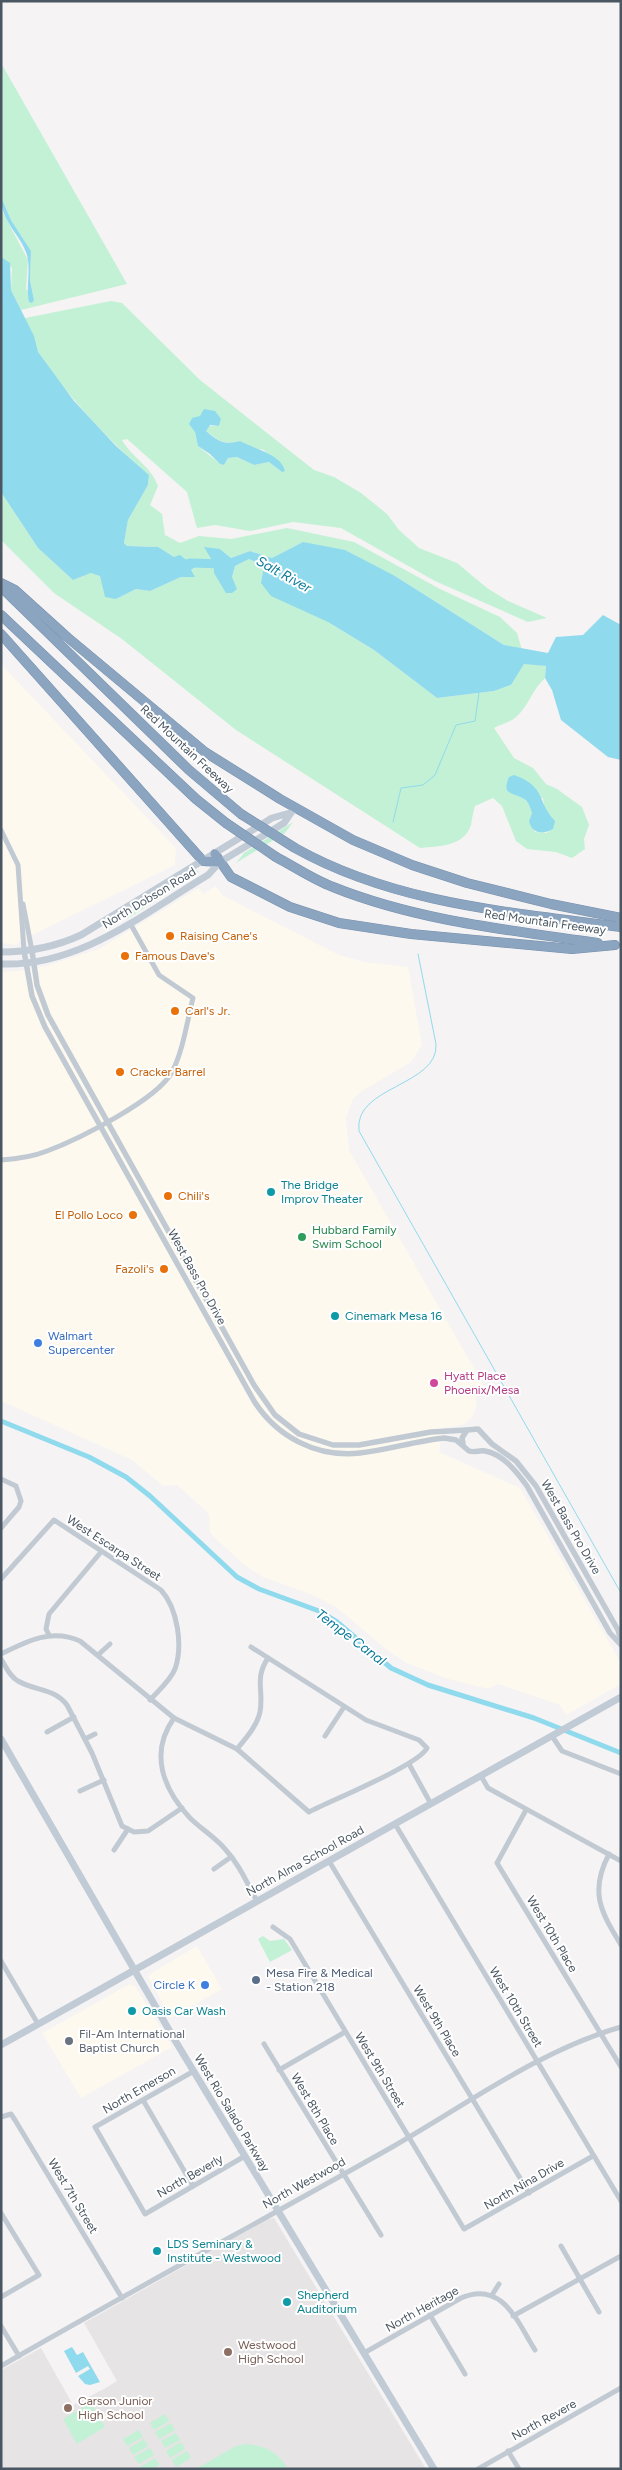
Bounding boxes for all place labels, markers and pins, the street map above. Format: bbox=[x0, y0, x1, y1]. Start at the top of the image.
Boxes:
place label: Raising Cane's bbox=[180, 929, 258, 943]
marker: Raising Cane's bbox=[164, 930, 176, 942]
place label: Famous Dave's bbox=[135, 949, 215, 963]
marker: Famous Dave's bbox=[119, 950, 131, 962]
place label: Carl's Jr. bbox=[185, 1004, 230, 1018]
marker: Carl's Jr. bbox=[169, 1005, 181, 1017]
place label: Cracker Barrel bbox=[130, 1065, 205, 1079]
marker: Cracker Barrel bbox=[114, 1066, 126, 1078]
place label: The Bridge Improv Theater bbox=[281, 1178, 363, 1206]
marker: The Bridge Improv Theater bbox=[265, 1186, 277, 1198]
place label: Chili's bbox=[178, 1189, 210, 1203]
marker: Chili's bbox=[162, 1190, 174, 1202]
place label: El Pollo Loco bbox=[55, 1208, 123, 1222]
marker: El Pollo Loco bbox=[127, 1209, 139, 1221]
place label: Hubbard Family Swim School bbox=[312, 1223, 397, 1251]
marker: Hubbard Family Swim School bbox=[296, 1231, 308, 1243]
place label: Fazoli's bbox=[115, 1262, 154, 1276]
marker: Fazoli's bbox=[158, 1263, 170, 1275]
place label: Cinemark Mesa 16 bbox=[345, 1309, 442, 1323]
marker: Cinemark Mesa 16 bbox=[329, 1310, 341, 1322]
place label: Walmart Supercenter bbox=[48, 1329, 115, 1357]
marker: Walmart Supercenter bbox=[32, 1337, 44, 1349]
place label: Hyatt Place Phoenix/Mesa bbox=[444, 1369, 519, 1397]
marker: Hyatt Place Phoenix/Mesa bbox=[428, 1377, 440, 1389]
place label: Mesa Fire & Medical - Station 218 bbox=[266, 1966, 373, 1994]
marker: Mesa Fire & Medical - Station 218 bbox=[250, 1974, 262, 1986]
place label: Circle K bbox=[154, 1978, 196, 1992]
marker: Circle K bbox=[199, 1979, 211, 1991]
place label: Oasis Car Wash bbox=[142, 2004, 226, 2018]
marker: Oasis Car Wash bbox=[126, 2005, 138, 2017]
place label: Fil-Am International Baptist Church bbox=[79, 2027, 185, 2055]
marker: Fil-Am International Baptist Church bbox=[63, 2035, 75, 2047]
place label: LDS Seminary & Institute - Westwood bbox=[167, 2237, 281, 2265]
marker: LDS Seminary & Institute - Westwood bbox=[151, 2245, 163, 2257]
place label: Shepherd Auditorium bbox=[297, 2288, 357, 2316]
marker: Shepherd Auditorium bbox=[281, 2296, 293, 2308]
place label: Westwood High School bbox=[238, 2338, 304, 2366]
marker: Westwood High School bbox=[222, 2346, 234, 2358]
place label: Carson Junior High School bbox=[78, 2394, 152, 2422]
marker: Carson Junior High School bbox=[62, 2402, 74, 2414]

